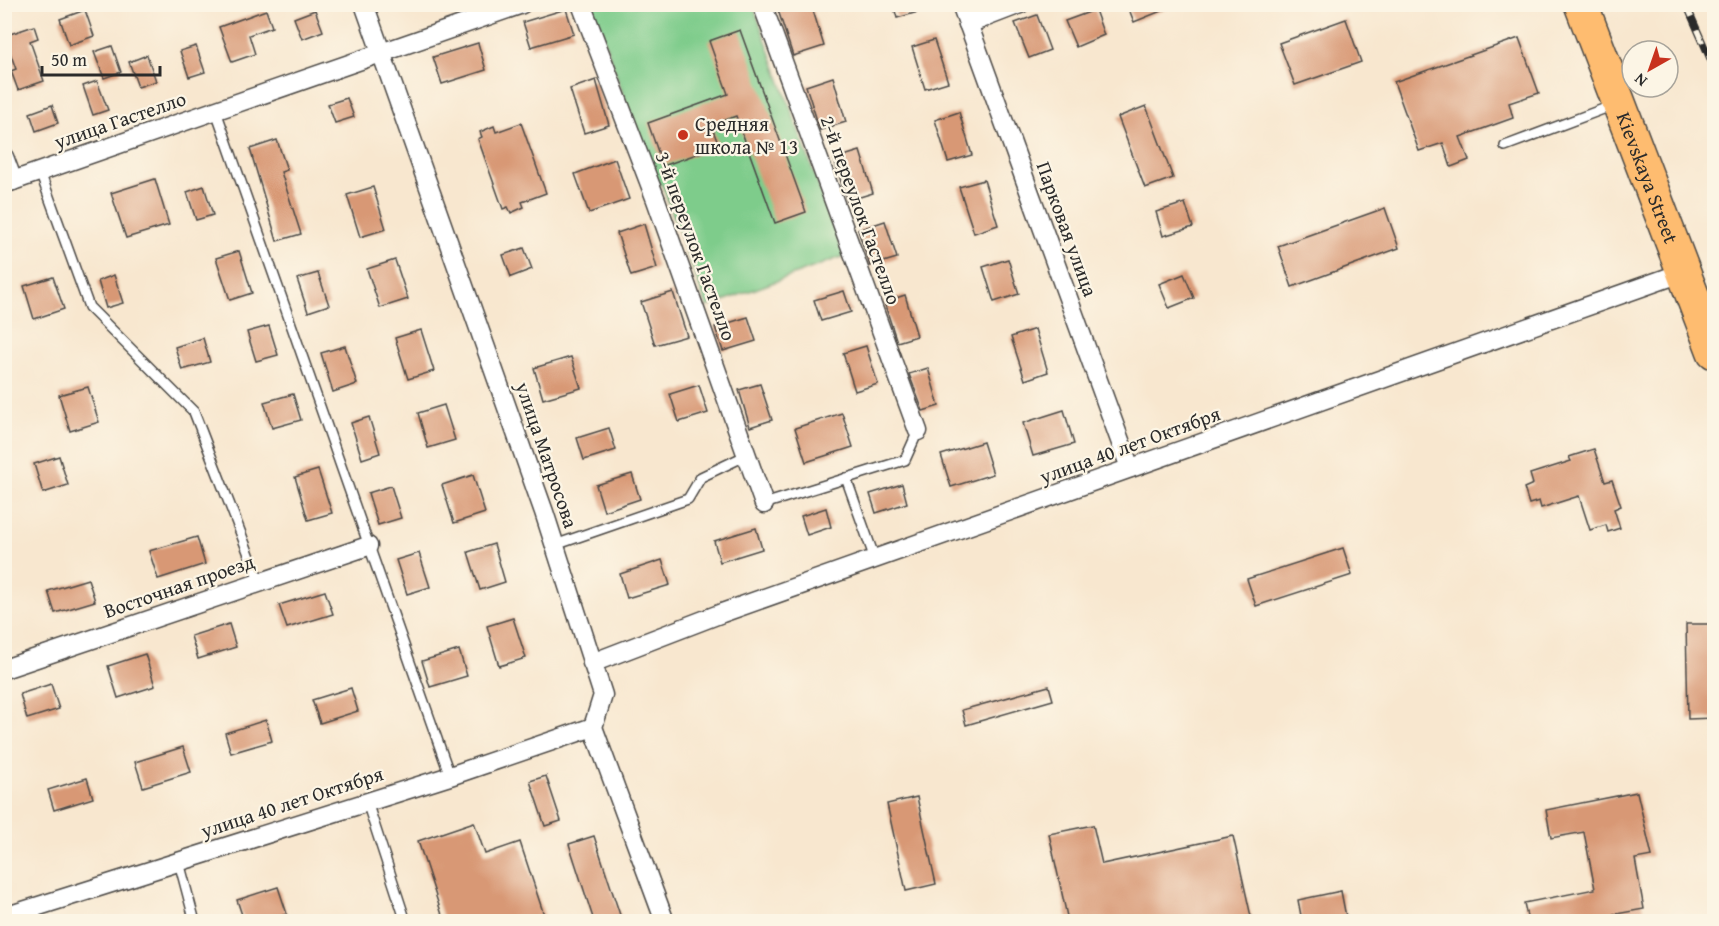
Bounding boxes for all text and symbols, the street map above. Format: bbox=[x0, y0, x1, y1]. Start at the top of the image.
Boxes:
scale bar bbox=[42, 39, 160, 77]
north arrow bbox=[1620, 39, 1680, 99]
text: 50 m bbox=[51, 46, 87, 73]
text: N bbox=[1628, 68, 1652, 93]
street label: улица Гастелло bbox=[49, 83, 190, 156]
street label: Kievskaya Street bbox=[1610, 108, 1686, 247]
place label: Средняя школа № 13 bbox=[695, 109, 798, 161]
street label: 2-й переулок Гастелло bbox=[814, 111, 909, 308]
marker: Средняя школа № 13 bbox=[676, 128, 690, 142]
street label: 3-й переулок Гастелло bbox=[649, 147, 744, 344]
street label: Парковая улица bbox=[1030, 157, 1105, 301]
street label: улица Матросова bbox=[509, 377, 586, 532]
street label: улица 40 лет Октября bbox=[1035, 398, 1224, 491]
street label: Восточная проезд bbox=[99, 546, 258, 625]
street label: улица 40 лет Октября bbox=[196, 758, 387, 845]

